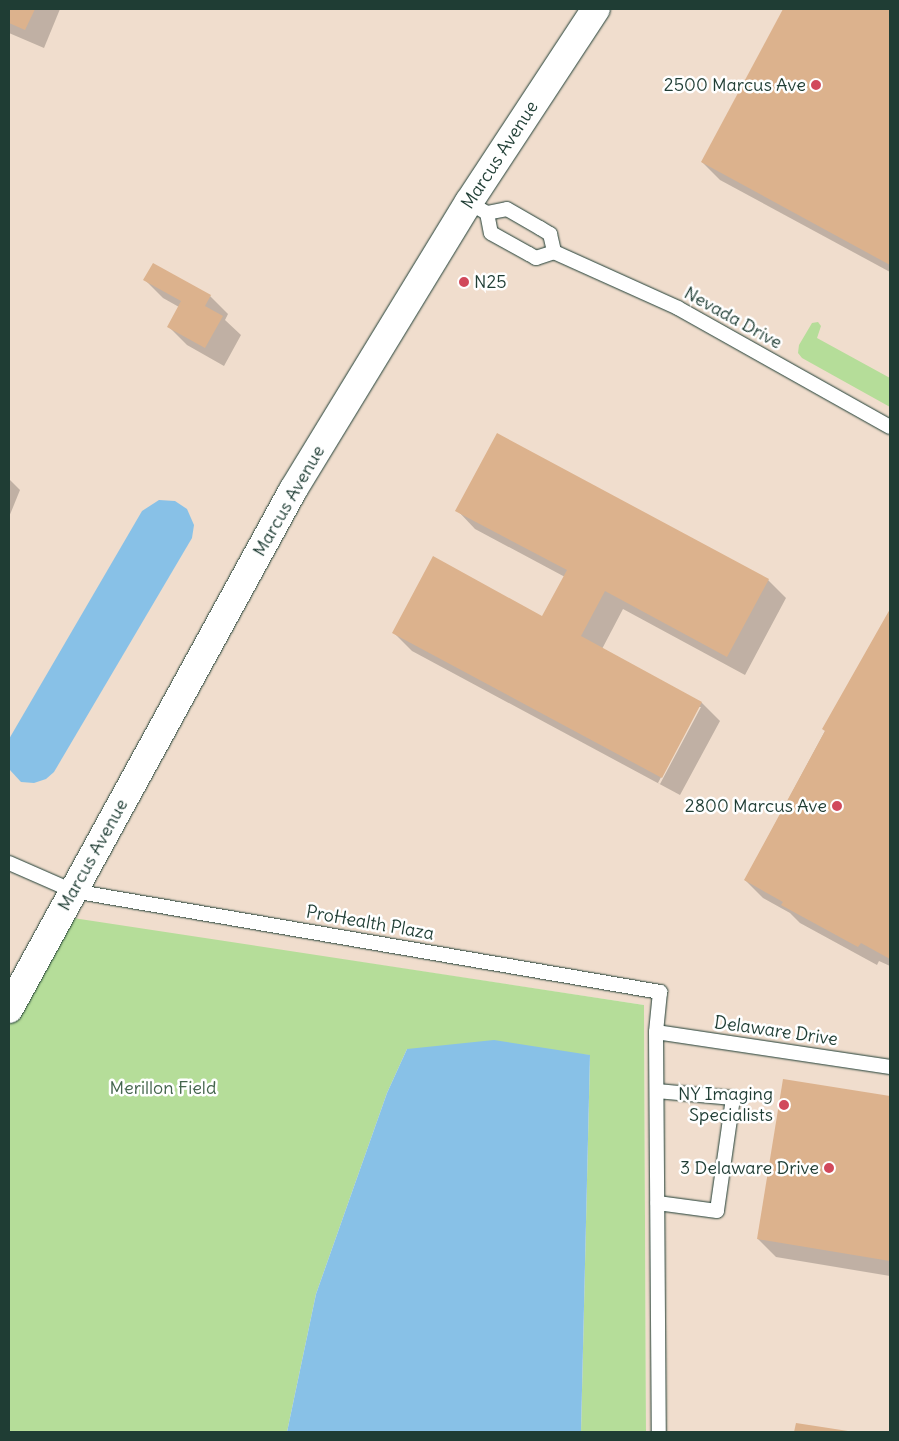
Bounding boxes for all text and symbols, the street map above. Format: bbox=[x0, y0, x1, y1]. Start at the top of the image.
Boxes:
place label: 2500 Marcus Ave bbox=[664, 74, 806, 96]
marker: 2500 Marcus Ave bbox=[810, 79, 822, 91]
street label: Marcus Avenue bbox=[457, 97, 543, 213]
place label: N25 bbox=[474, 271, 507, 293]
marker: N25 bbox=[458, 276, 470, 288]
street label: Nevada Drive bbox=[680, 282, 786, 354]
street label: Marcus Avenue bbox=[249, 442, 329, 560]
street label: Marcus Avenue bbox=[53, 795, 133, 915]
place label: 2800 Marcus Ave bbox=[685, 795, 827, 817]
marker: 2800 Marcus Ave bbox=[831, 800, 843, 812]
street label: ProHealth Plaza bbox=[304, 901, 436, 945]
street label: Delaware Drive bbox=[713, 1012, 839, 1050]
park label: Merillon Field bbox=[110, 1077, 216, 1099]
place label: NY Imaging Specialists bbox=[678, 1084, 773, 1126]
marker: NY Imaging Specialists bbox=[777, 1098, 791, 1112]
place label: 3 Delaware Drive bbox=[680, 1157, 819, 1179]
marker: 3 Delaware Drive bbox=[823, 1162, 835, 1174]

